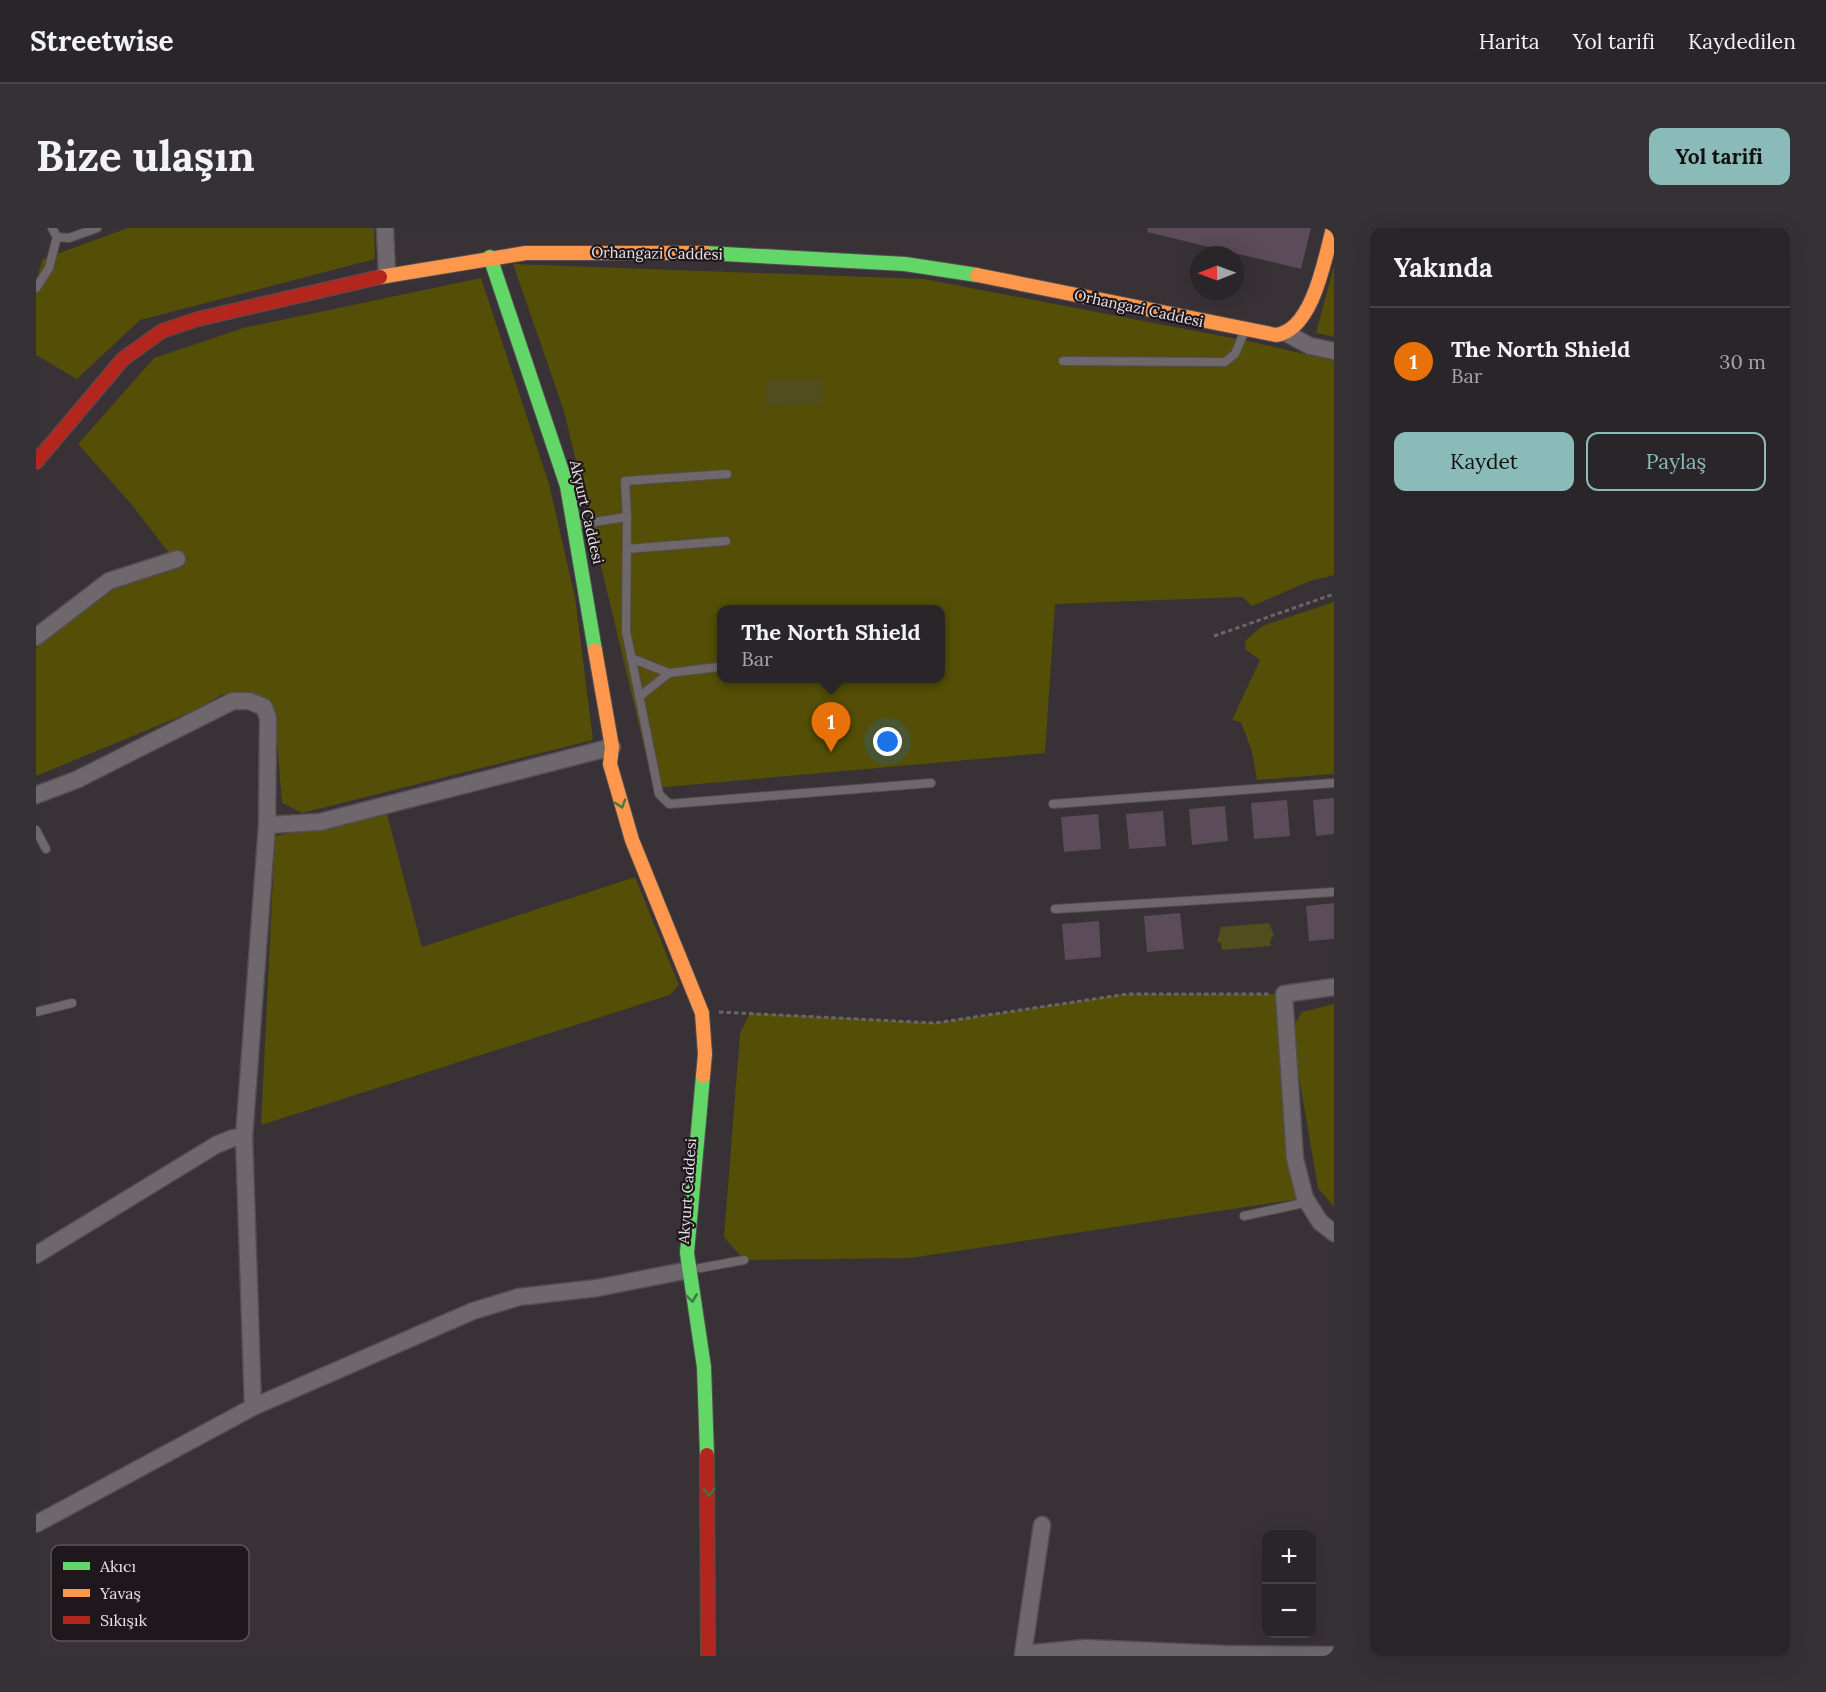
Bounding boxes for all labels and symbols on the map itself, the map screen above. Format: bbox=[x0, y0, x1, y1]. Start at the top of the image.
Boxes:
street label: Orhangazi Caddesi bbox=[591, 242, 723, 264]
north arrow bbox=[1190, 246, 1244, 300]
street label: Orhangazi Caddesi bbox=[1073, 285, 1205, 331]
street label: Akyurt Caddesi bbox=[566, 457, 608, 566]
pin: 1 bbox=[812, 702, 850, 752]
your location bbox=[873, 727, 902, 756]
one-way arrow bbox=[614, 799, 626, 809]
street label: Akyurt Caddesi bbox=[674, 1137, 700, 1246]
one-way arrow bbox=[685, 1293, 698, 1303]
one-way arrow bbox=[703, 1487, 715, 1496]
legend bbox=[51, 1545, 249, 1641]
text: Akıcı bbox=[99, 1556, 136, 1576]
text: Yavaş bbox=[99, 1583, 141, 1603]
text: Sıkışık bbox=[100, 1610, 147, 1630]

